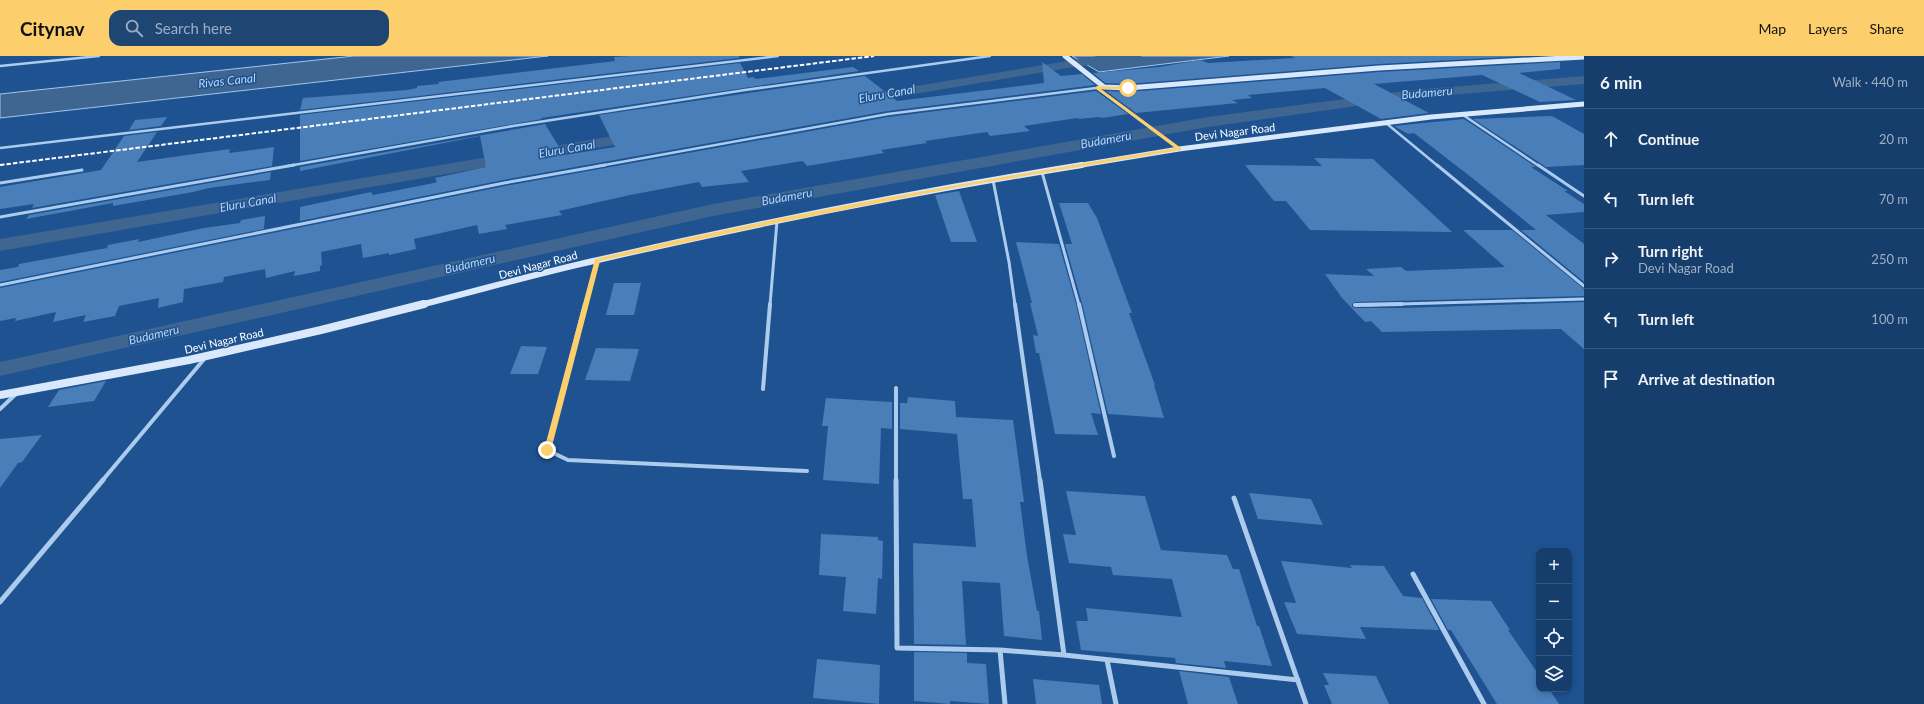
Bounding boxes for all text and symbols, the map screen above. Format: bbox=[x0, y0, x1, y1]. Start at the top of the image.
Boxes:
search box bbox=[109, 10, 389, 46]
text: Citynav bbox=[20, 17, 85, 40]
icon: search bbox=[123, 17, 145, 39]
text: Search here bbox=[155, 19, 232, 37]
text: Map bbox=[1758, 20, 1786, 37]
text: Layers bbox=[1808, 20, 1848, 37]
text: Share bbox=[1870, 20, 1904, 37]
water label: Rivas Canal bbox=[197, 70, 257, 91]
text: 6 min bbox=[1600, 72, 1642, 93]
text: Walk · 440 m bbox=[1832, 74, 1908, 90]
route start bbox=[1119, 79, 1137, 97]
water label: Eluru Canal bbox=[857, 81, 917, 106]
water label: Budameru bbox=[1401, 83, 1453, 102]
street label: Devi Nagar Road bbox=[1194, 120, 1276, 143]
water label: Budameru bbox=[1079, 128, 1133, 151]
icon: ahead bbox=[1600, 128, 1622, 150]
text: Continue bbox=[1638, 130, 1699, 148]
text: 20 m bbox=[1879, 131, 1908, 147]
water label: Eluru Canal bbox=[537, 136, 597, 161]
water label: Budameru bbox=[760, 185, 814, 208]
icon: left bbox=[1600, 188, 1622, 210]
water label: Eluru Canal bbox=[218, 190, 278, 215]
text: Turn left bbox=[1638, 190, 1694, 208]
text: 70 m bbox=[1879, 191, 1908, 207]
text: Turn right bbox=[1638, 242, 1703, 260]
street label: Devi Nagar Road bbox=[497, 248, 579, 281]
icon: right bbox=[1600, 248, 1622, 270]
water label: Budameru bbox=[443, 250, 497, 277]
text: 250 m bbox=[1871, 251, 1908, 267]
text: Devi Nagar Road bbox=[1638, 260, 1734, 276]
icon: left bbox=[1600, 308, 1622, 330]
text: Turn left bbox=[1638, 310, 1694, 328]
text: 100 m bbox=[1871, 311, 1908, 327]
water label: Budameru bbox=[127, 321, 181, 348]
street label: Devi Nagar Road bbox=[183, 325, 265, 356]
icon: arrive bbox=[1600, 368, 1622, 390]
text: Arrive at destination bbox=[1638, 370, 1775, 388]
route end bbox=[538, 441, 556, 459]
map controls bbox=[1536, 548, 1572, 692]
button: + bbox=[1536, 548, 1572, 584]
button: − bbox=[1536, 584, 1572, 620]
button: locate bbox=[1536, 620, 1572, 656]
button: layers bbox=[1536, 656, 1572, 692]

